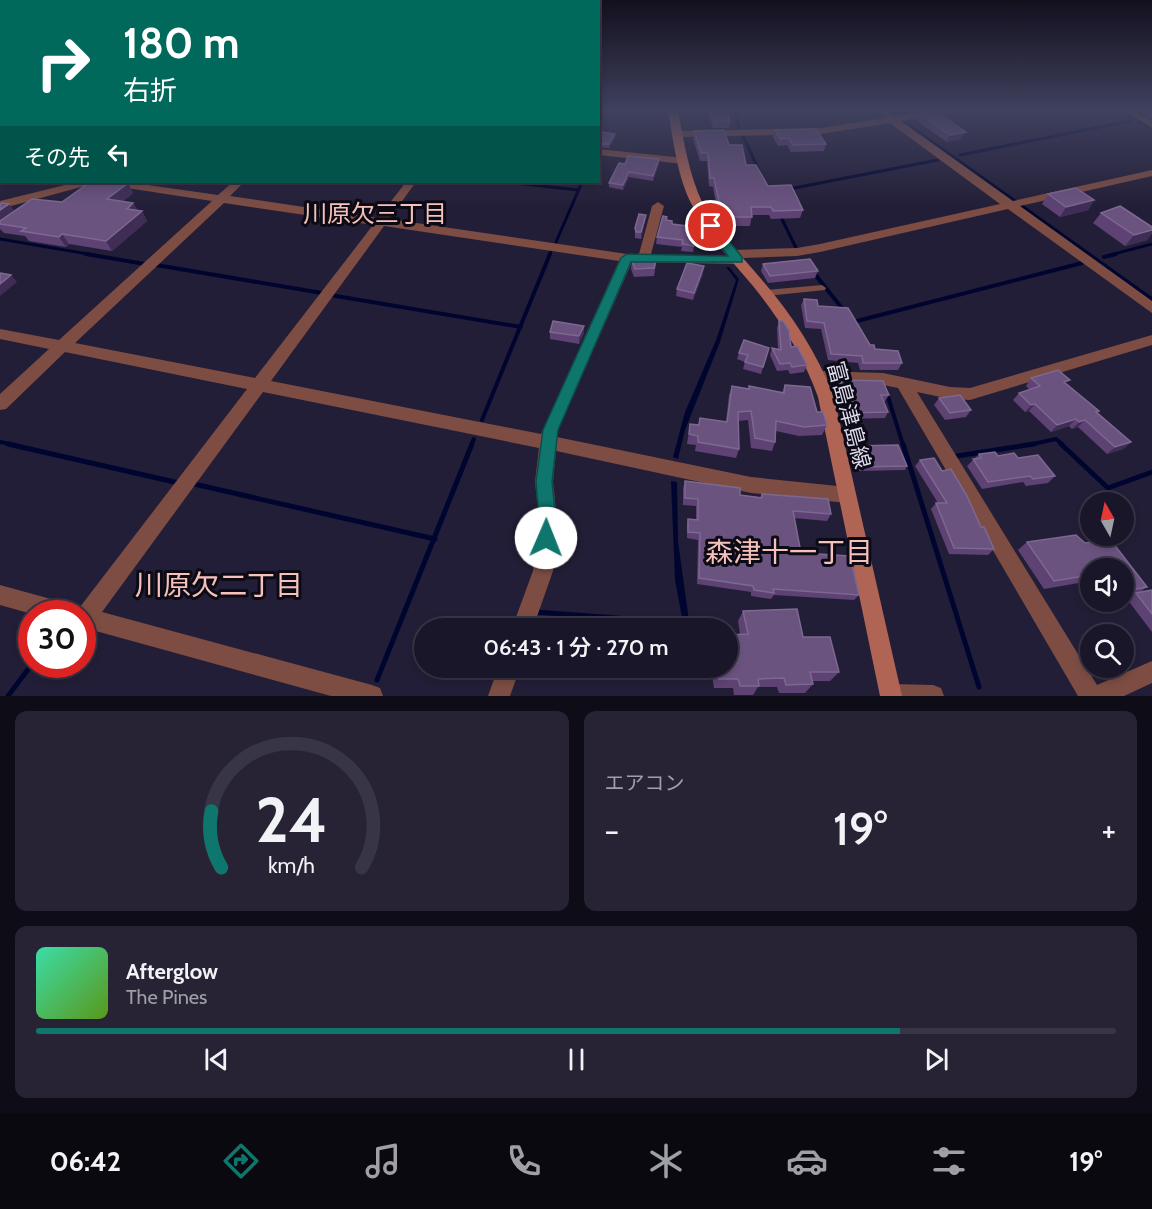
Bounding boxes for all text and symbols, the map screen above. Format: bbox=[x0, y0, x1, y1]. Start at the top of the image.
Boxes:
text: 180 m bbox=[123, 17, 239, 69]
icon: right bbox=[24, 24, 102, 102]
text: 右折 bbox=[123, 74, 177, 107]
icon: left bbox=[102, 138, 135, 171]
text: その先 bbox=[24, 144, 90, 171]
district label: 川原欠三丁目 bbox=[303, 199, 447, 228]
pin bbox=[685, 200, 736, 251]
icon: arrive bbox=[694, 209, 727, 242]
street label: 富島津島線 bbox=[822, 358, 876, 472]
north arrow bbox=[1080, 492, 1134, 546]
map controls bbox=[1080, 492, 1134, 678]
position arrow bbox=[514, 506, 578, 570]
district label: 森津十一丁目 bbox=[705, 535, 873, 569]
button: sound bbox=[1080, 558, 1134, 612]
district label: 川原欠二丁目 bbox=[135, 568, 303, 602]
speed limit sign: 30 bbox=[18, 600, 96, 678]
button: search bbox=[1080, 624, 1134, 678]
text: 06:43 · 1 分 · 270 m bbox=[484, 634, 668, 661]
text: エアコン bbox=[605, 771, 685, 795]
text: 24 bbox=[256, 782, 328, 858]
text: 19° bbox=[833, 802, 887, 856]
text: − bbox=[605, 810, 619, 850]
text: + bbox=[1101, 810, 1116, 850]
text: km/h bbox=[268, 852, 315, 878]
text: Afterglow bbox=[126, 958, 218, 985]
text: The Pines bbox=[126, 985, 207, 1009]
icon: previous bbox=[200, 1043, 233, 1076]
icon: pause bbox=[560, 1043, 593, 1076]
icon: next bbox=[920, 1043, 953, 1076]
icon: directions bbox=[220, 1140, 262, 1182]
icon: music bbox=[362, 1140, 404, 1182]
icon: phone bbox=[503, 1140, 545, 1182]
icon: climate bbox=[645, 1140, 687, 1182]
icon: car bbox=[786, 1140, 828, 1182]
icon: filters bbox=[928, 1140, 970, 1182]
text: 06:42 bbox=[50, 1145, 121, 1178]
text: 19° bbox=[1069, 1145, 1102, 1178]

